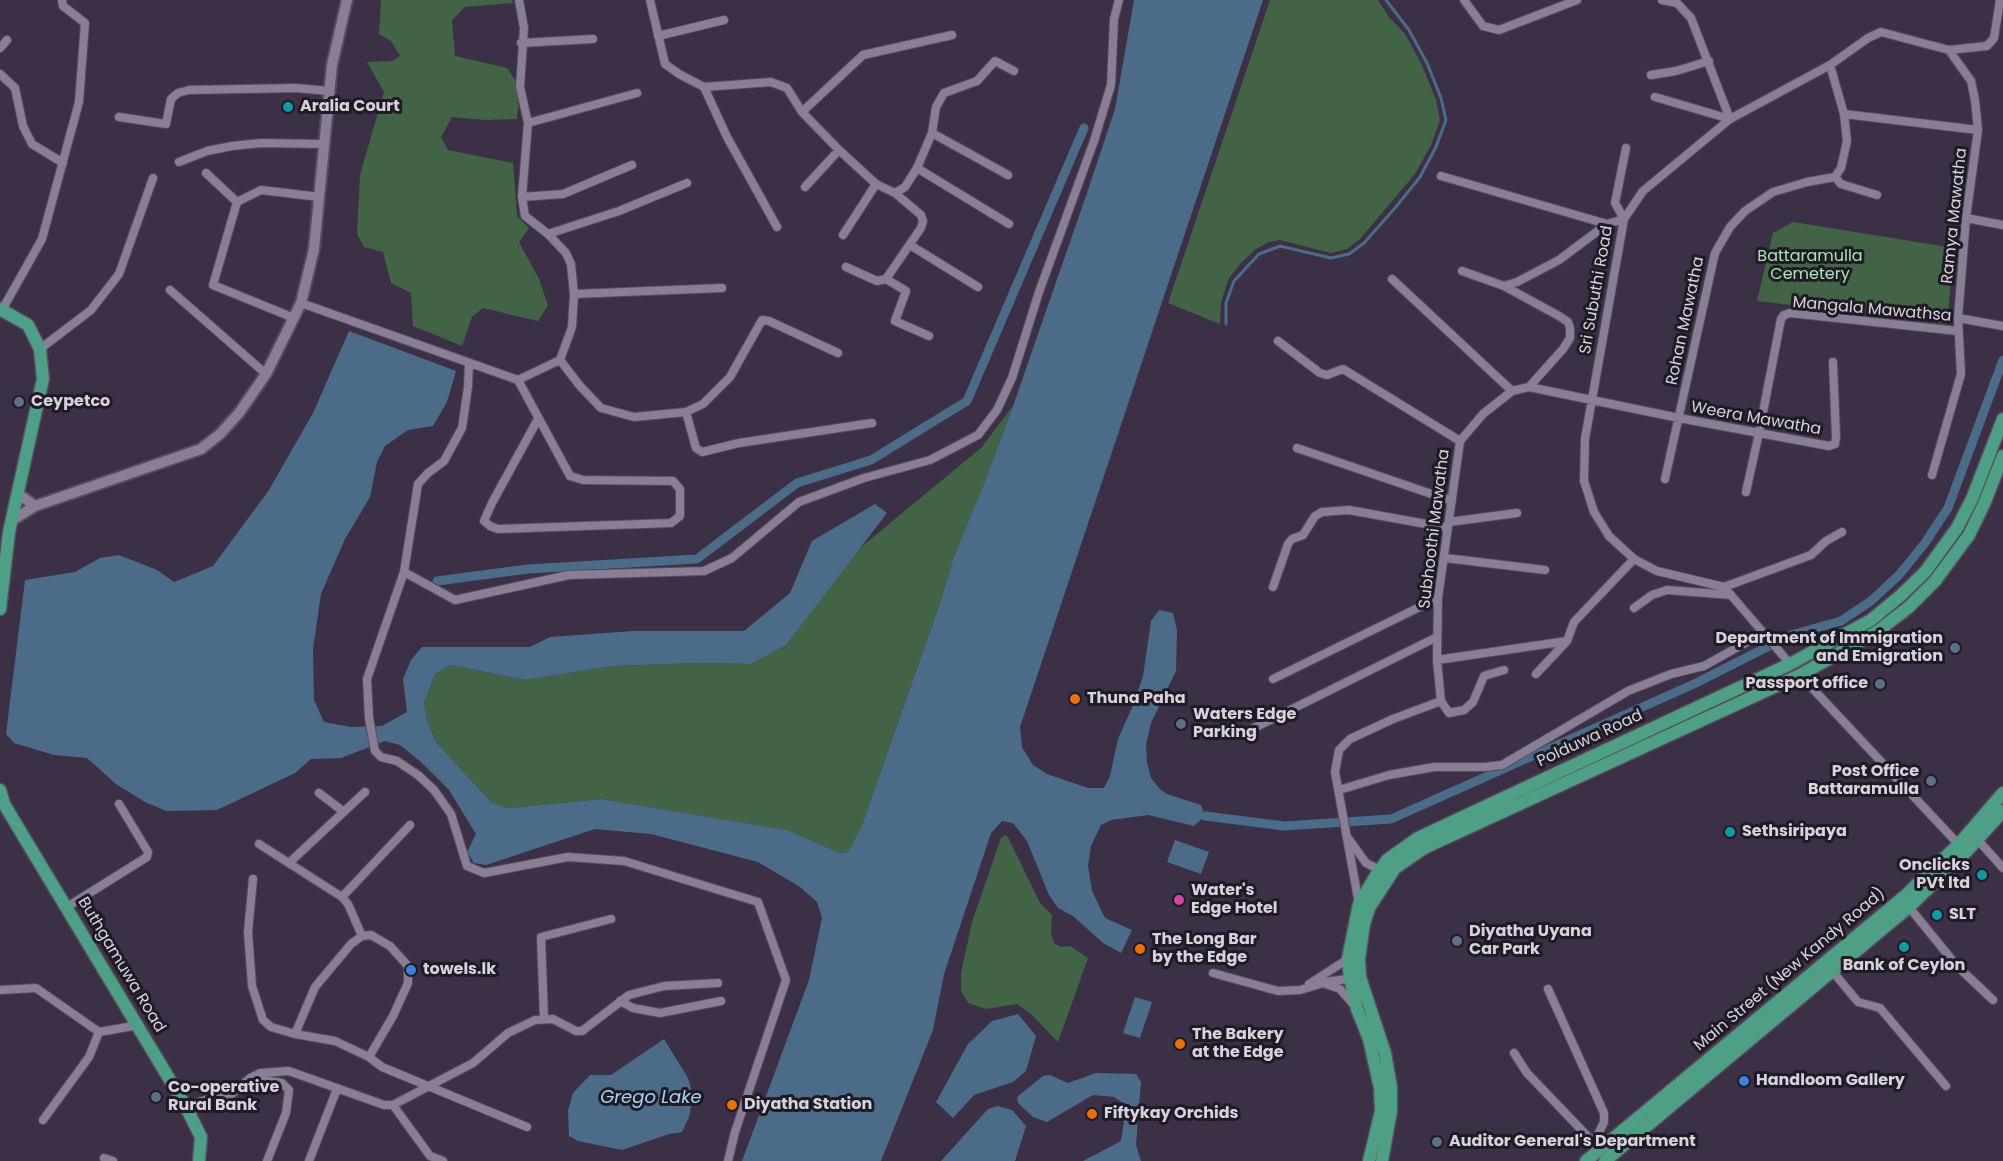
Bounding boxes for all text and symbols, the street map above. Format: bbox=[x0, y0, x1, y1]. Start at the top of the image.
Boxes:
place label: Aralia Court bbox=[300, 97, 400, 117]
marker: Aralia Court bbox=[281, 100, 295, 114]
street label: Ramya Mawatha bbox=[1938, 147, 1972, 285]
street label: Sri Subuthi Road bbox=[1576, 224, 1618, 356]
park label: Battaramulla Cemetery bbox=[1757, 247, 1863, 285]
street label: Rohan Mawatha bbox=[1663, 255, 1709, 387]
street label: Mangala Mawathsa bbox=[1792, 293, 1952, 327]
place label: Ceypetco bbox=[31, 392, 110, 412]
marker: Ceypetco bbox=[12, 395, 26, 409]
street label: Weera Mawatha bbox=[1689, 398, 1823, 440]
street label: Subhoothi Mawatha bbox=[1416, 448, 1454, 610]
place label: Department of Immigration and Emigration bbox=[1716, 629, 1943, 667]
marker: Department of Immigration and Emigration bbox=[1948, 641, 1962, 655]
place label: Passport office bbox=[1746, 674, 1868, 694]
marker: Passport office bbox=[1873, 677, 1887, 691]
place label: Thuna Paha bbox=[1087, 689, 1186, 709]
marker: Thuna Paha bbox=[1068, 692, 1082, 706]
place label: Waters Edge Parking bbox=[1193, 705, 1296, 743]
street label: Polduwa Road bbox=[1534, 706, 1646, 772]
marker: Waters Edge Parking bbox=[1174, 717, 1188, 731]
place label: Post Office Battaramulla bbox=[1808, 762, 1919, 800]
marker: Post Office Battaramulla bbox=[1924, 774, 1938, 788]
place label: Sethsiripaya bbox=[1742, 822, 1847, 842]
marker: Sethsiripaya bbox=[1723, 825, 1737, 839]
place label: Onclicks PVt ltd bbox=[1899, 856, 1970, 894]
marker: Onclicks PVt ltd bbox=[1975, 868, 1989, 882]
place label: Water's Edge Hotel bbox=[1191, 881, 1278, 919]
street label: Main Street (New Kandy Road) bbox=[1691, 884, 1889, 1056]
marker: Water's Edge Hotel bbox=[1172, 893, 1186, 907]
street label: Buthgamuwa Road bbox=[73, 894, 169, 1036]
place label: SLT bbox=[1949, 905, 1976, 925]
marker: SLT bbox=[1930, 908, 1944, 922]
place label: Diyatha Uyana Car Park bbox=[1469, 922, 1592, 960]
place label: The Long Bar by the Edge bbox=[1152, 930, 1257, 968]
marker: Diyatha Uyana Car Park bbox=[1450, 934, 1464, 948]
marker: Bank of Ceylon bbox=[1897, 940, 1911, 954]
marker: The Long Bar by the Edge bbox=[1133, 942, 1147, 956]
place label: Bank of Ceylon bbox=[1843, 956, 1965, 976]
place label: towels.lk bbox=[423, 960, 496, 980]
marker: towels.lk bbox=[404, 963, 418, 977]
place label: The Bakery at the Edge bbox=[1192, 1025, 1284, 1063]
marker: The Bakery at the Edge bbox=[1173, 1037, 1187, 1051]
place label: Handloom Gallery bbox=[1756, 1071, 1905, 1091]
marker: Handloom Gallery bbox=[1737, 1074, 1751, 1088]
place label: Co-operative Rural Bank bbox=[168, 1078, 279, 1116]
water label: Grego Lake bbox=[600, 1087, 702, 1109]
marker: Co-operative Rural Bank bbox=[149, 1090, 163, 1104]
place label: Diyatha Station bbox=[744, 1095, 872, 1115]
marker: Diyatha Station bbox=[725, 1098, 739, 1112]
place label: Fiftykay Orchids bbox=[1104, 1104, 1238, 1124]
marker: Fiftykay Orchids bbox=[1085, 1107, 1099, 1121]
place label: Auditor General's Department bbox=[1449, 1132, 1696, 1152]
marker: Auditor General's Department bbox=[1430, 1135, 1444, 1149]

